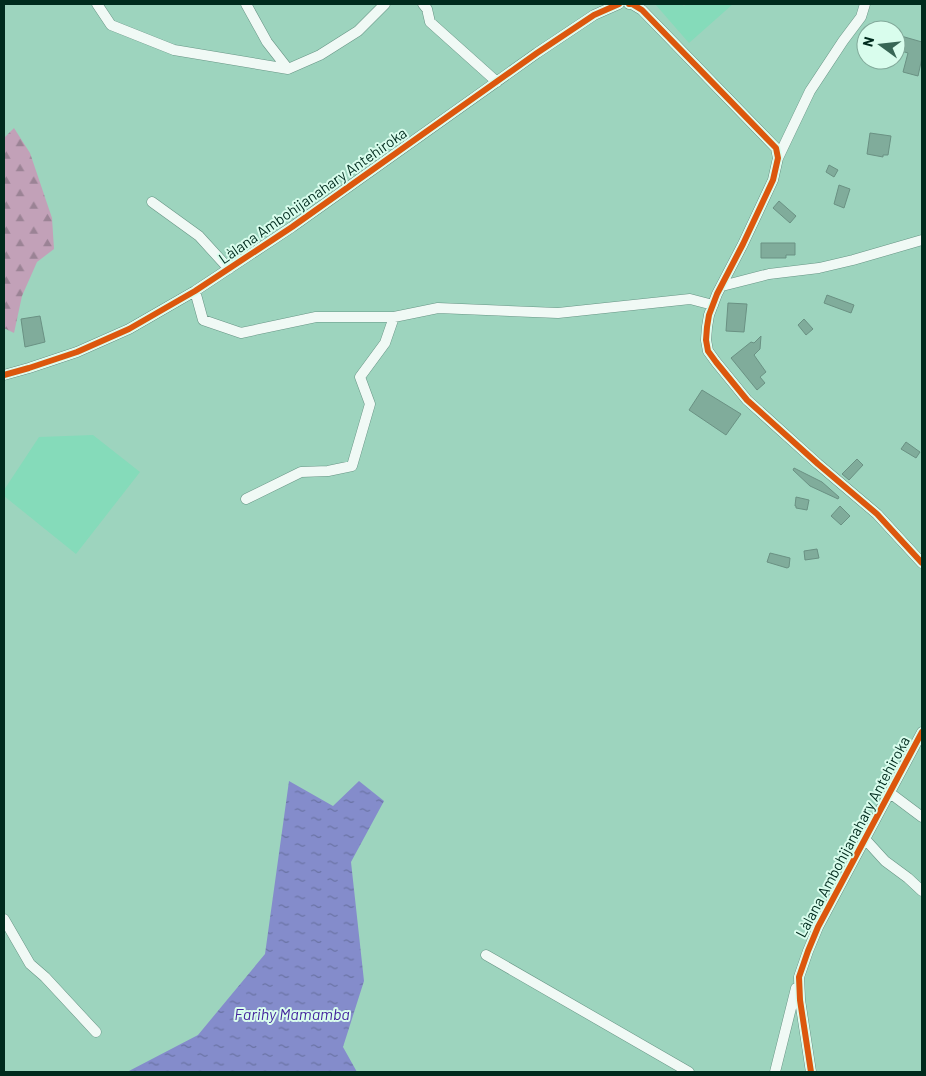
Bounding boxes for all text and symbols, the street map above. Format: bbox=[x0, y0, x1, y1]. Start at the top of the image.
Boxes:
north arrow bbox=[856, 20, 906, 70]
text: N bbox=[859, 35, 877, 48]
street label: Làlana Ambohijanahary Antehiroka bbox=[215, 123, 410, 267]
street label: Làlana Ambohijanahary Antehiroka bbox=[791, 733, 913, 940]
water label: Farihy Mamamba bbox=[234, 1004, 350, 1023]

